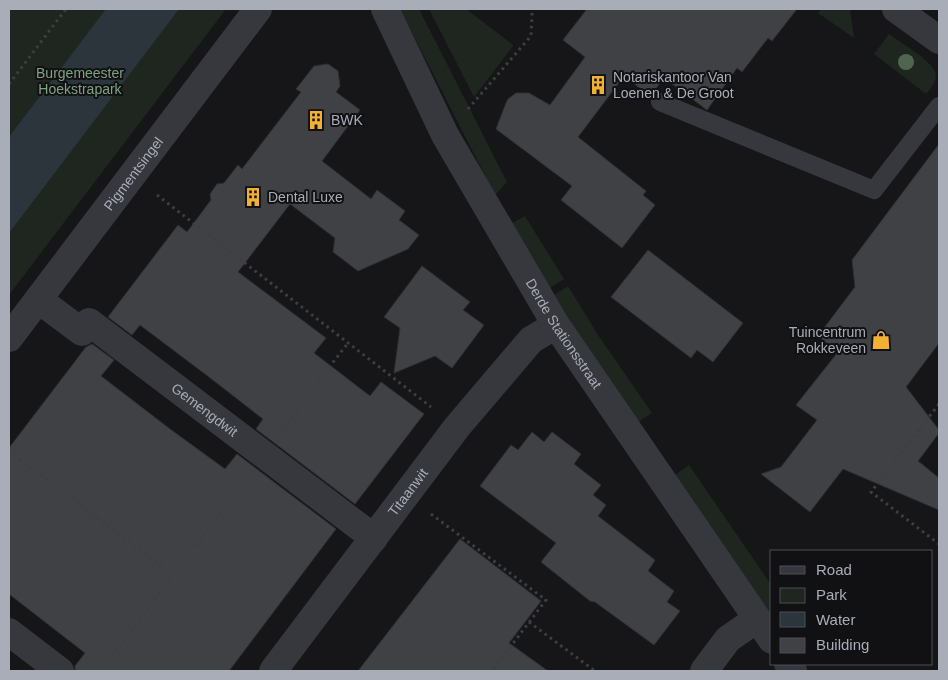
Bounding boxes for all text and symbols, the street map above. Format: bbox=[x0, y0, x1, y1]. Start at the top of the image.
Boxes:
park label: Burgemeester Hoekstrapark bbox=[36, 65, 124, 97]
place label: Notariskantoor Van Loenen & De Groot bbox=[613, 69, 734, 101]
building icon: Notariskantoor Van Loenen & De Groot bbox=[587, 74, 609, 96]
building icon: BWK bbox=[305, 109, 327, 131]
place label: BWK bbox=[331, 112, 364, 128]
street label: Pigmentsingel bbox=[100, 134, 166, 214]
building icon: Dental Luxe bbox=[242, 186, 264, 208]
place label: Dental Luxe bbox=[268, 189, 343, 205]
street label: Derde Stationsstraat bbox=[523, 276, 605, 392]
place label: Tuincentrum Rokkeveen bbox=[789, 324, 866, 356]
shop icon: Tuincentrum Rokkeveen bbox=[870, 329, 892, 351]
street label: Gemengdwit bbox=[169, 380, 241, 440]
street label: Titaanwit bbox=[385, 465, 431, 519]
legend bbox=[770, 550, 933, 665]
text: Road bbox=[816, 561, 852, 578]
text: Park bbox=[816, 586, 847, 603]
text: Water bbox=[816, 611, 855, 628]
text: Building bbox=[816, 636, 869, 653]

